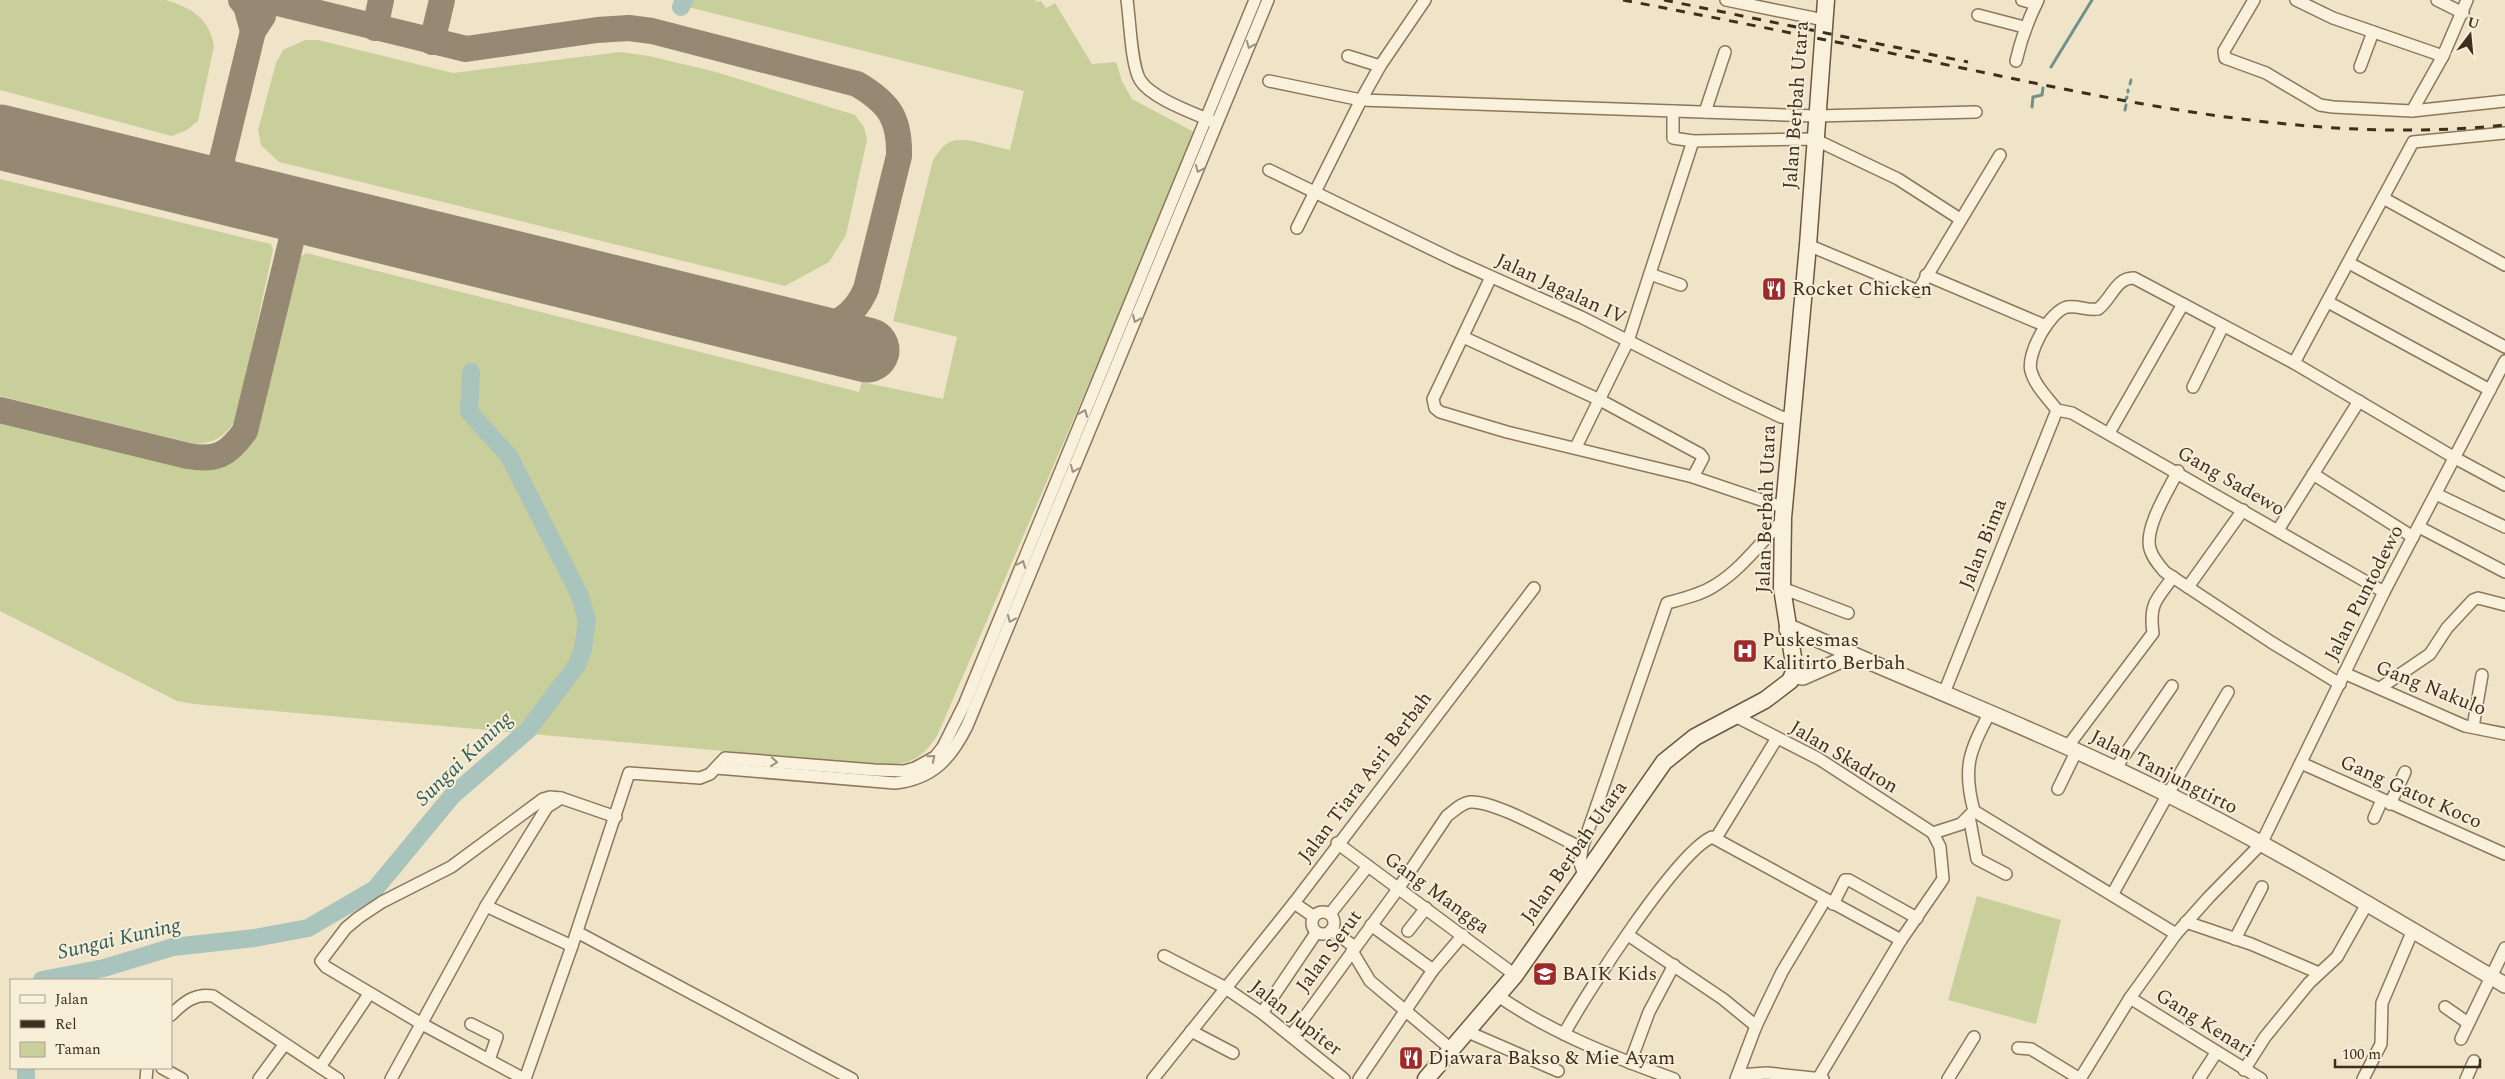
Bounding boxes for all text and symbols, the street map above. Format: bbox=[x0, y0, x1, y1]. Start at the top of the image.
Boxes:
north arrow bbox=[2445, 10, 2495, 60]
text: U bbox=[2465, 11, 2482, 35]
street label: Jalan Berbah Utara bbox=[1775, 20, 1817, 190]
one-way arrow bbox=[1246, 40, 1256, 49]
one-way arrow bbox=[1195, 164, 1205, 173]
street label: Jalan Jagalan IV bbox=[1491, 246, 1632, 333]
place label: Rocket Chicken bbox=[1792, 274, 1932, 304]
restaurant icon: Rocket Chicken bbox=[1761, 276, 1787, 302]
one-way arrow bbox=[1132, 314, 1143, 323]
one-way arrow bbox=[1077, 409, 1088, 418]
street label: Jalan Berbah Utara bbox=[1748, 424, 1784, 594]
street label: Gang Sadewo bbox=[2171, 438, 2291, 524]
one-way arrow bbox=[1069, 464, 1080, 473]
street label: Jalan Bima bbox=[1951, 494, 2015, 594]
street label: Jalan Puntodewo bbox=[2317, 520, 2411, 666]
one-way arrow bbox=[1016, 560, 1026, 568]
one-way arrow bbox=[1007, 614, 1018, 623]
place label: Puskesmas Kalitirto Berbah bbox=[1762, 625, 1906, 678]
hospital icon: Puskesmas Kalitirto Berbah bbox=[1732, 638, 1758, 664]
street label: Gang Nakulo bbox=[2371, 652, 2491, 724]
street label: Jalan Tiara Asri Berbah bbox=[1290, 685, 1440, 869]
water label: Sungai Kuning bbox=[408, 704, 521, 814]
street label: Jalan Skadron bbox=[1784, 713, 1904, 801]
street label: Jalan Tanjungtirto bbox=[2085, 722, 2243, 822]
street label: Gang Gatot Koco bbox=[2335, 747, 2487, 837]
one-way arrow bbox=[927, 754, 936, 763]
one-way arrow bbox=[770, 756, 778, 767]
street label: Jalan Berbah Utara bbox=[1513, 774, 1635, 930]
street label: Gang Mangga bbox=[1378, 844, 1496, 942]
street label: Jalan Serut bbox=[1289, 903, 1369, 999]
water label: Sungai Kuning bbox=[55, 909, 184, 969]
place label: BAIK Kids bbox=[1562, 959, 1657, 989]
school or university icon: BAIK Kids bbox=[1532, 961, 1558, 987]
street label: Jalan Jupiter bbox=[1243, 972, 1349, 1064]
legend bbox=[10, 979, 172, 1069]
street label: Gang Kenari bbox=[2150, 981, 2260, 1065]
text: Jalan bbox=[55, 988, 88, 1011]
text: Rel bbox=[55, 1013, 77, 1036]
scale bar bbox=[2335, 1036, 2480, 1068]
text: Taman bbox=[55, 1038, 101, 1061]
place label: Djawara Bakso & Mie Ayam bbox=[1428, 1043, 1675, 1073]
text: 100 m bbox=[2342, 1043, 2381, 1066]
restaurant icon: Djawara Bakso & Mie Ayam bbox=[1398, 1045, 1424, 1071]

